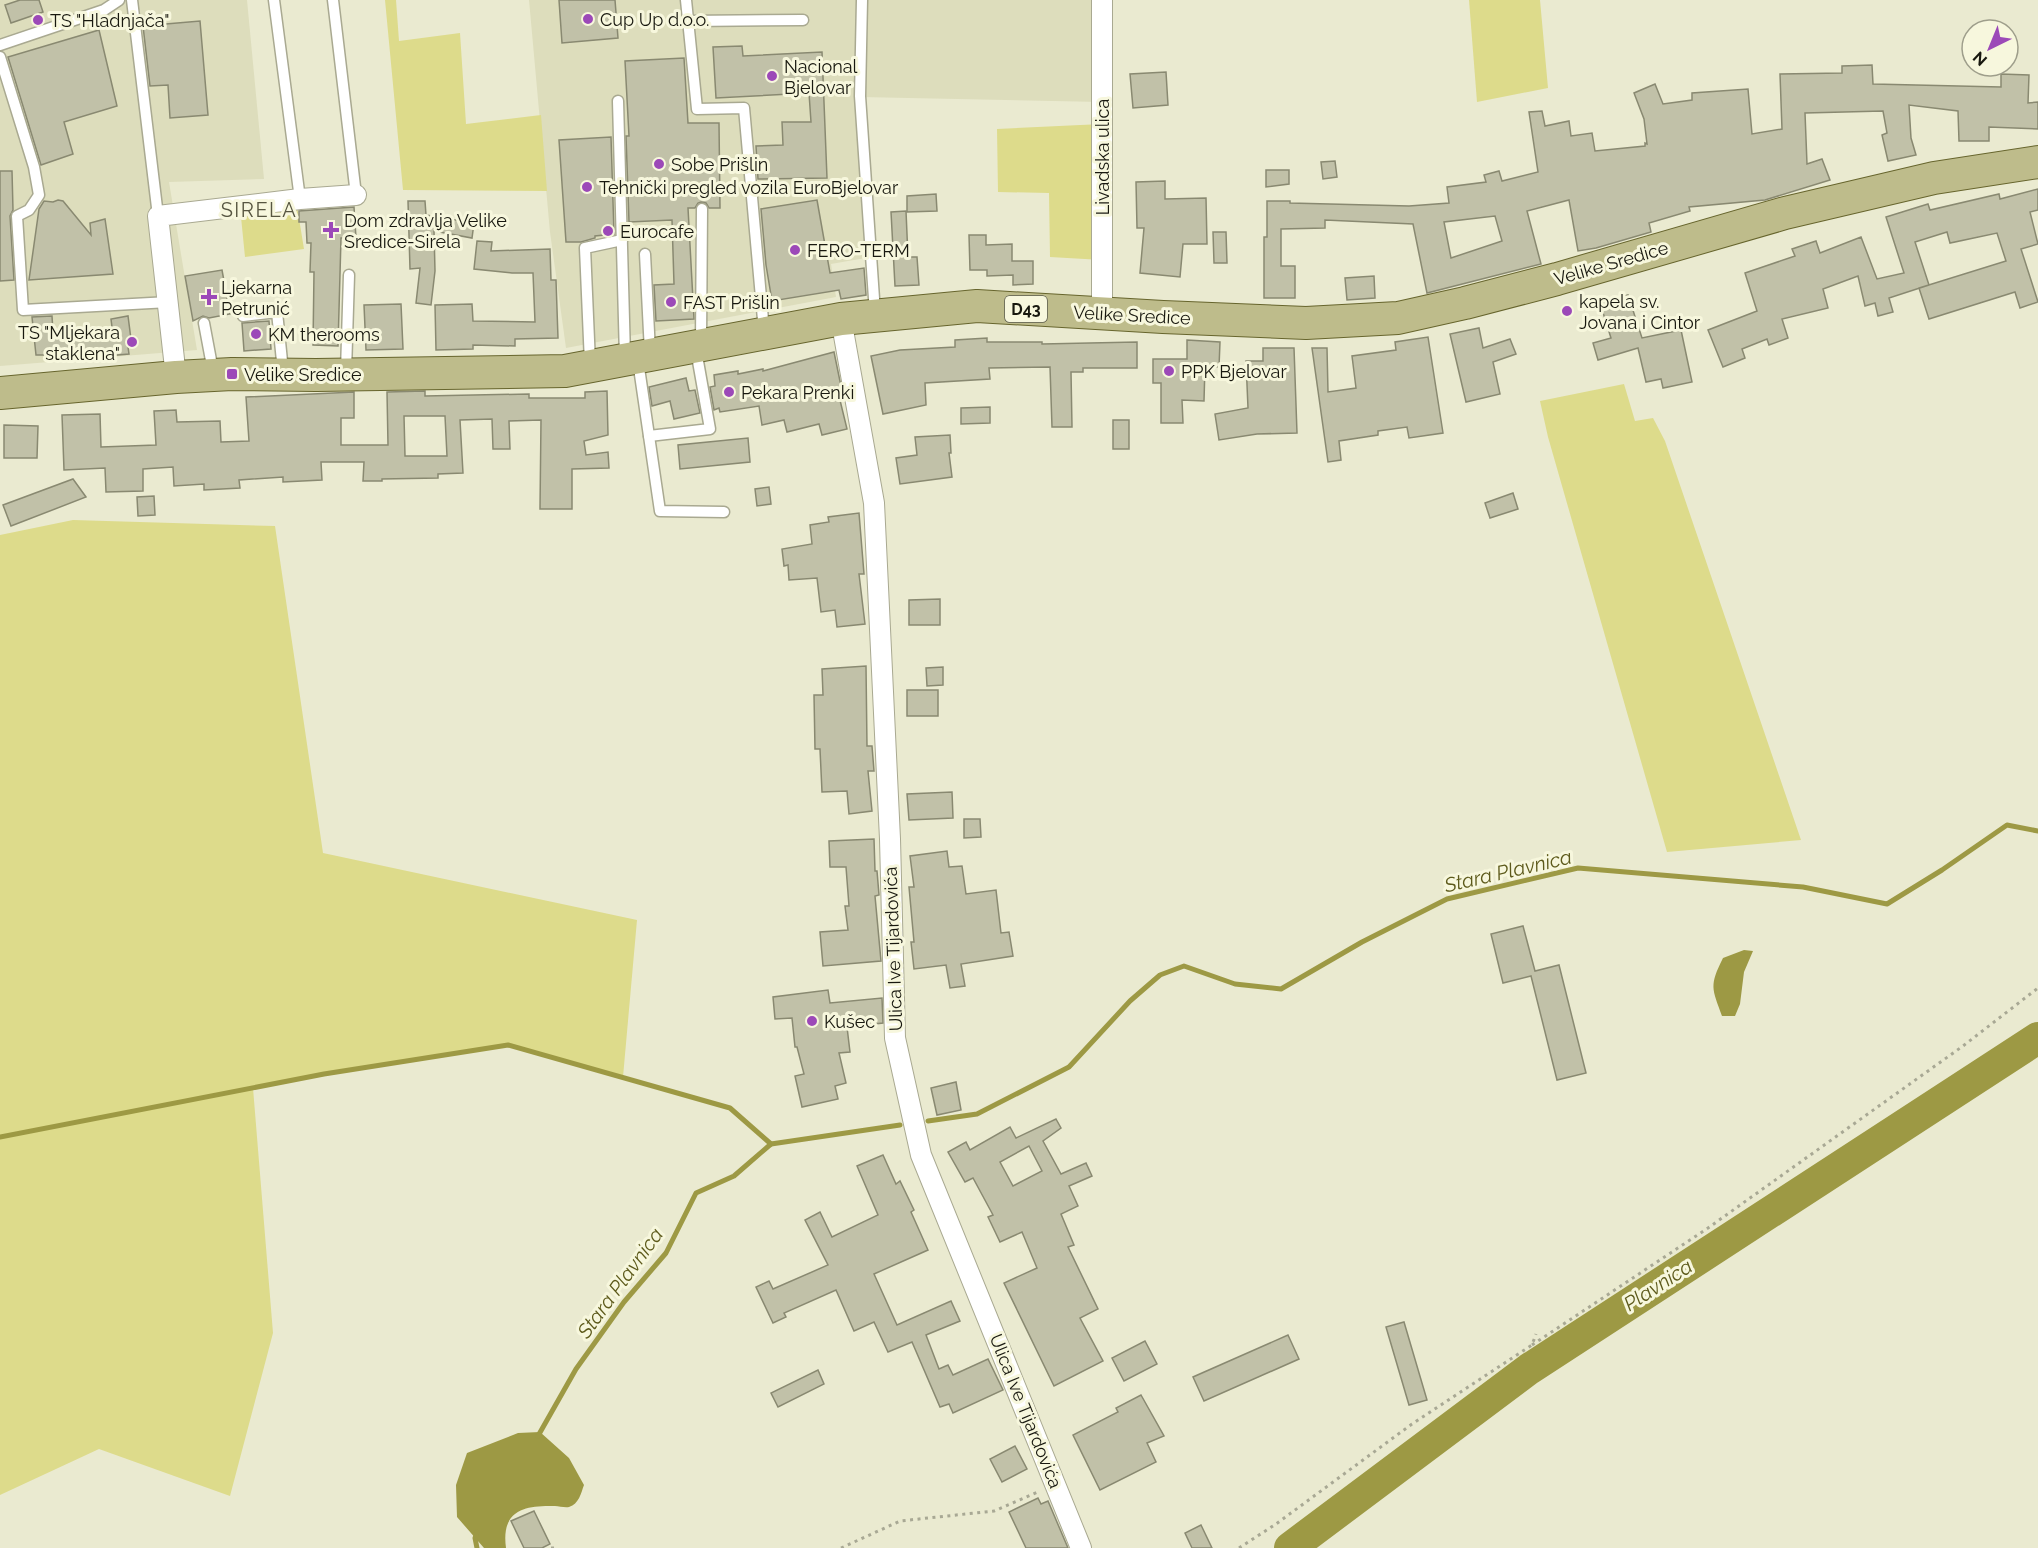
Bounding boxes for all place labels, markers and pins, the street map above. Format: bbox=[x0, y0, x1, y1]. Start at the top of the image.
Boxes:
place label: Cup Up d.o.o. bbox=[600, 9, 709, 30]
place label: TS "Hladnjača" bbox=[50, 10, 170, 31]
marker: Cup Up d.o.o. bbox=[581, 12, 595, 26]
marker: TS "Hladnjača" bbox=[31, 13, 45, 27]
place label: Nacional Bjelovar bbox=[784, 56, 857, 98]
marker: Nacional Bjelovar bbox=[765, 69, 779, 83]
place label: Sobe Prišlin bbox=[671, 154, 768, 175]
marker: Sobe Prišlin bbox=[652, 157, 666, 171]
place label: Tehnički pregled vozila EuroBjelovar bbox=[599, 177, 899, 198]
marker: Tehnički pregled vozila EuroBjelovar bbox=[580, 180, 594, 194]
place label: Dom zdravlja Velike Sredice-Sirela bbox=[344, 210, 507, 252]
marker: Dom zdravlja Velike Sredice-Sirela bbox=[322, 221, 340, 239]
place label: Eurocafe bbox=[620, 221, 694, 242]
marker: Eurocafe bbox=[601, 224, 615, 238]
place label: FERO-TERM bbox=[807, 240, 910, 261]
marker: FERO-TERM bbox=[788, 243, 802, 257]
place label: Ljekarna Petrunić bbox=[221, 277, 292, 319]
marker: Ljekarna Petrunić bbox=[202, 290, 216, 304]
place label: kapela sv. Jovana i Cintor bbox=[1579, 291, 1701, 333]
place label: FAST Prišlin bbox=[683, 292, 780, 313]
marker: FAST Prišlin bbox=[664, 295, 678, 309]
marker: kapela sv. Jovana i Cintor bbox=[1560, 304, 1574, 318]
place label: TS "Mljekara staklena" bbox=[18, 322, 120, 364]
place label: KM therooms bbox=[268, 324, 380, 345]
marker: KM therooms bbox=[249, 327, 263, 341]
marker: TS "Mljekara staklena" bbox=[125, 335, 139, 349]
place label: PPK Bjelovar bbox=[1181, 361, 1287, 382]
place label: Velike Sredice bbox=[244, 364, 362, 385]
marker: PPK Bjelovar bbox=[1162, 364, 1176, 378]
marker: Velike Sredice bbox=[225, 367, 239, 381]
place label: Pekara Prenki bbox=[741, 382, 854, 403]
marker: Pekara Prenki bbox=[722, 385, 736, 399]
place label: Kušec bbox=[824, 1011, 875, 1032]
marker: Kušec bbox=[805, 1014, 819, 1028]

